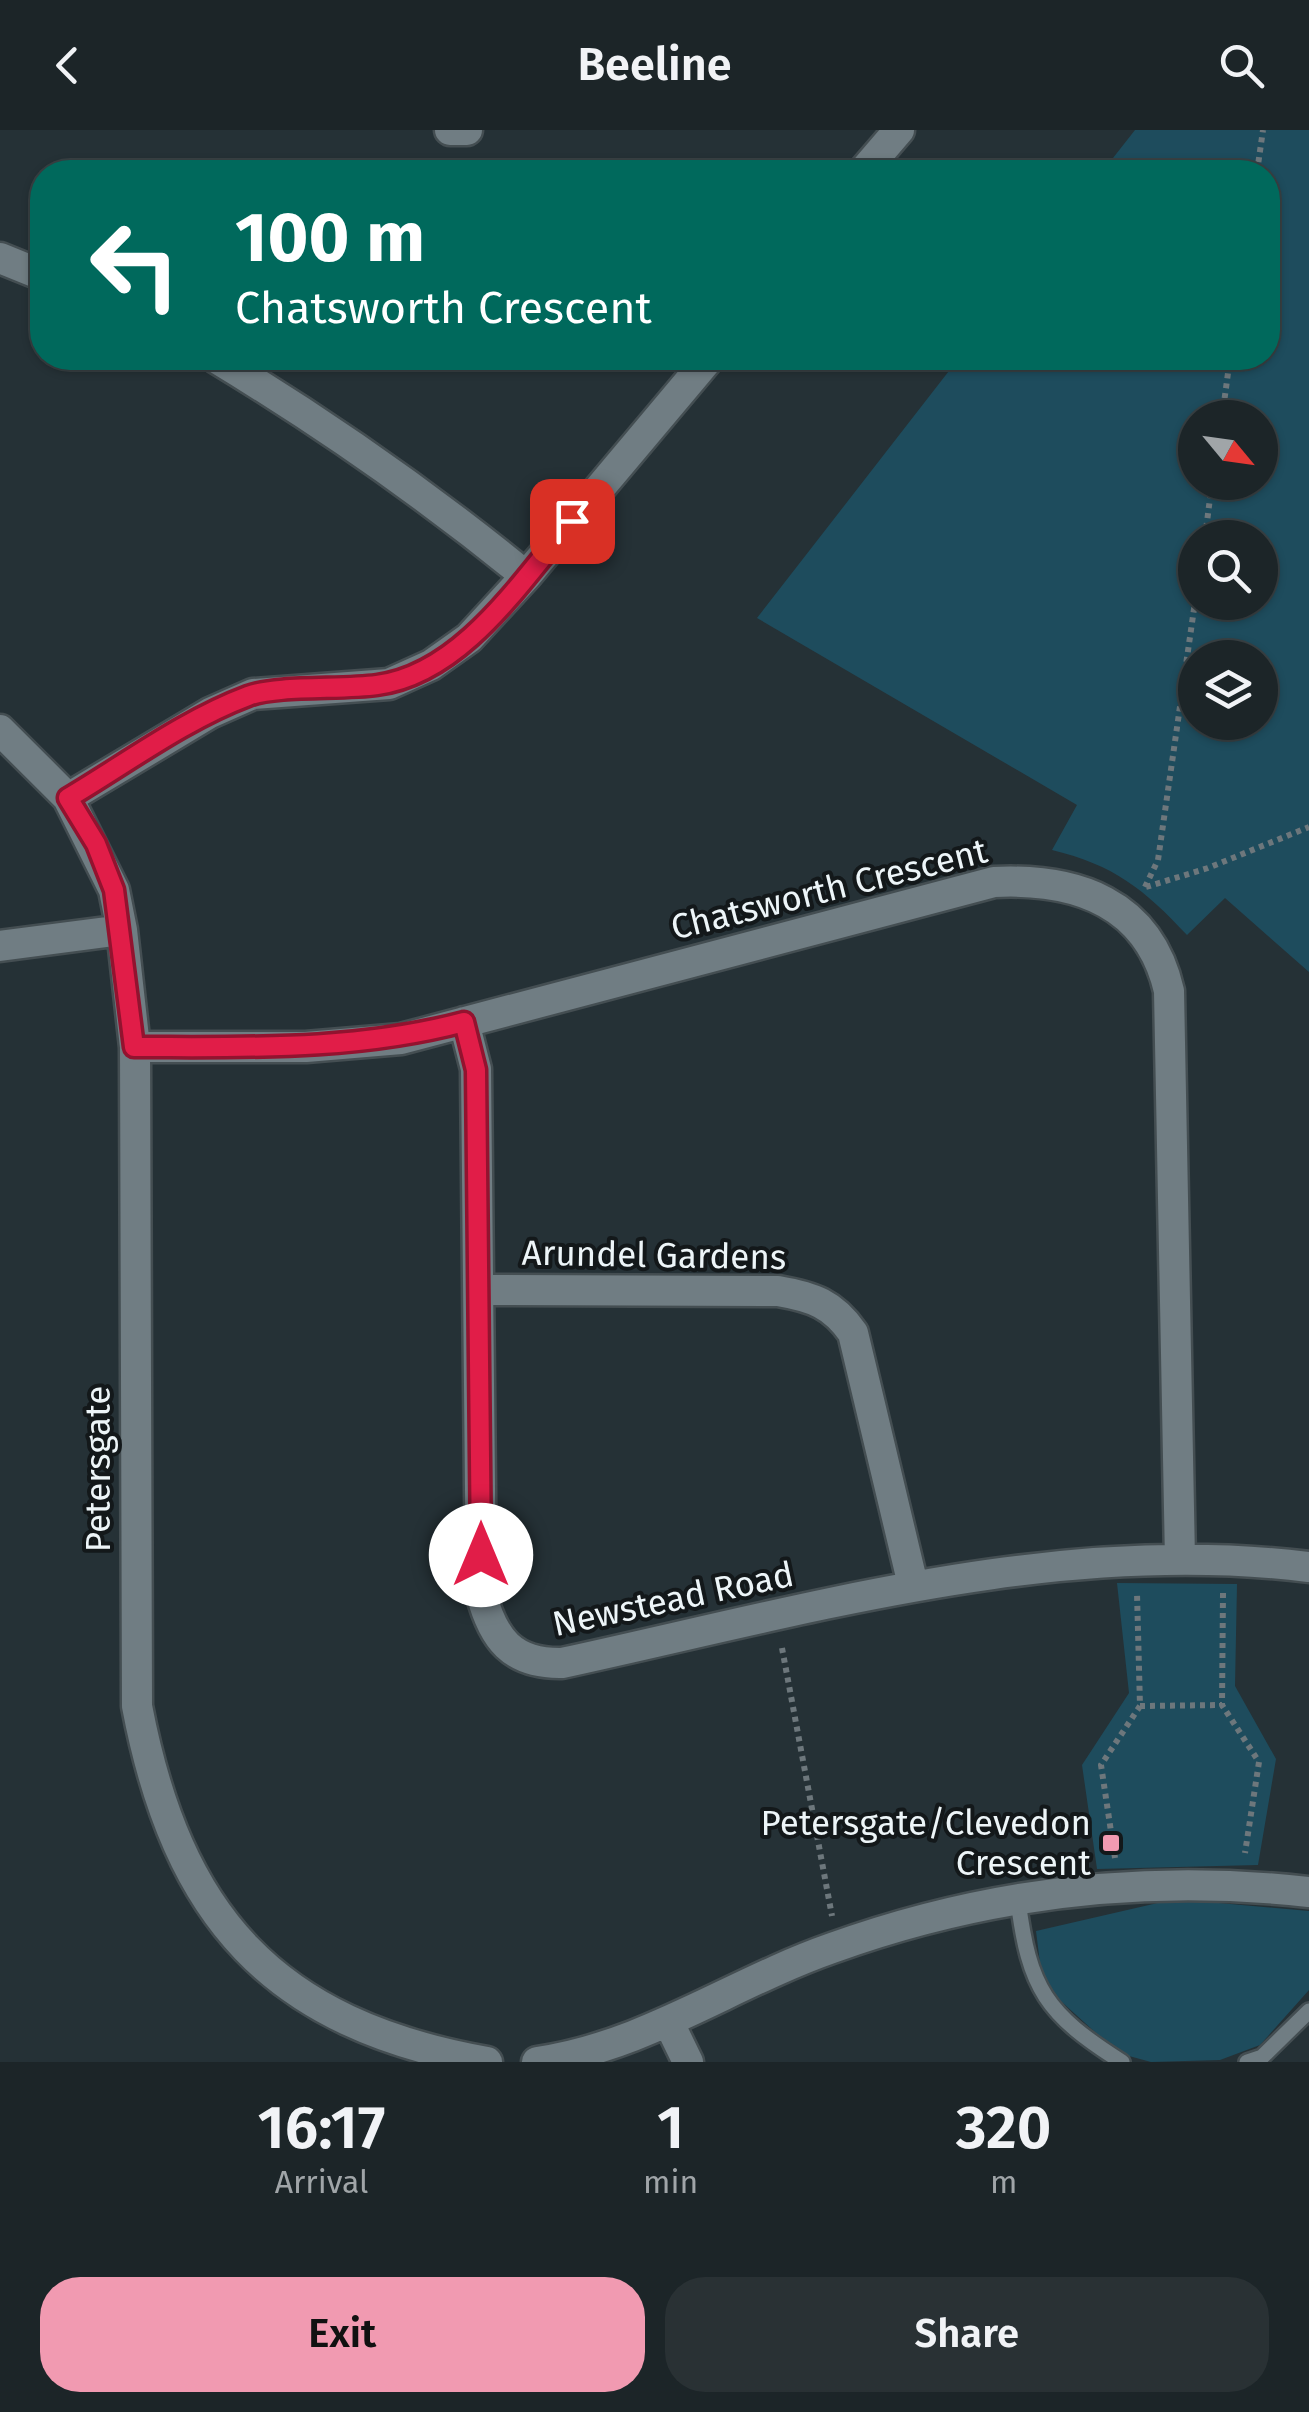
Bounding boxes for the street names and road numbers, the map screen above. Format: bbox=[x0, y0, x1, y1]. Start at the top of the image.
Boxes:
street label: Chatsworth Crescent bbox=[667, 829, 992, 949]
street label: Arundel Gardens bbox=[521, 1232, 787, 1278]
street label: Petersgate bbox=[77, 1386, 119, 1552]
street label: Newstead Road bbox=[549, 1553, 797, 1645]

